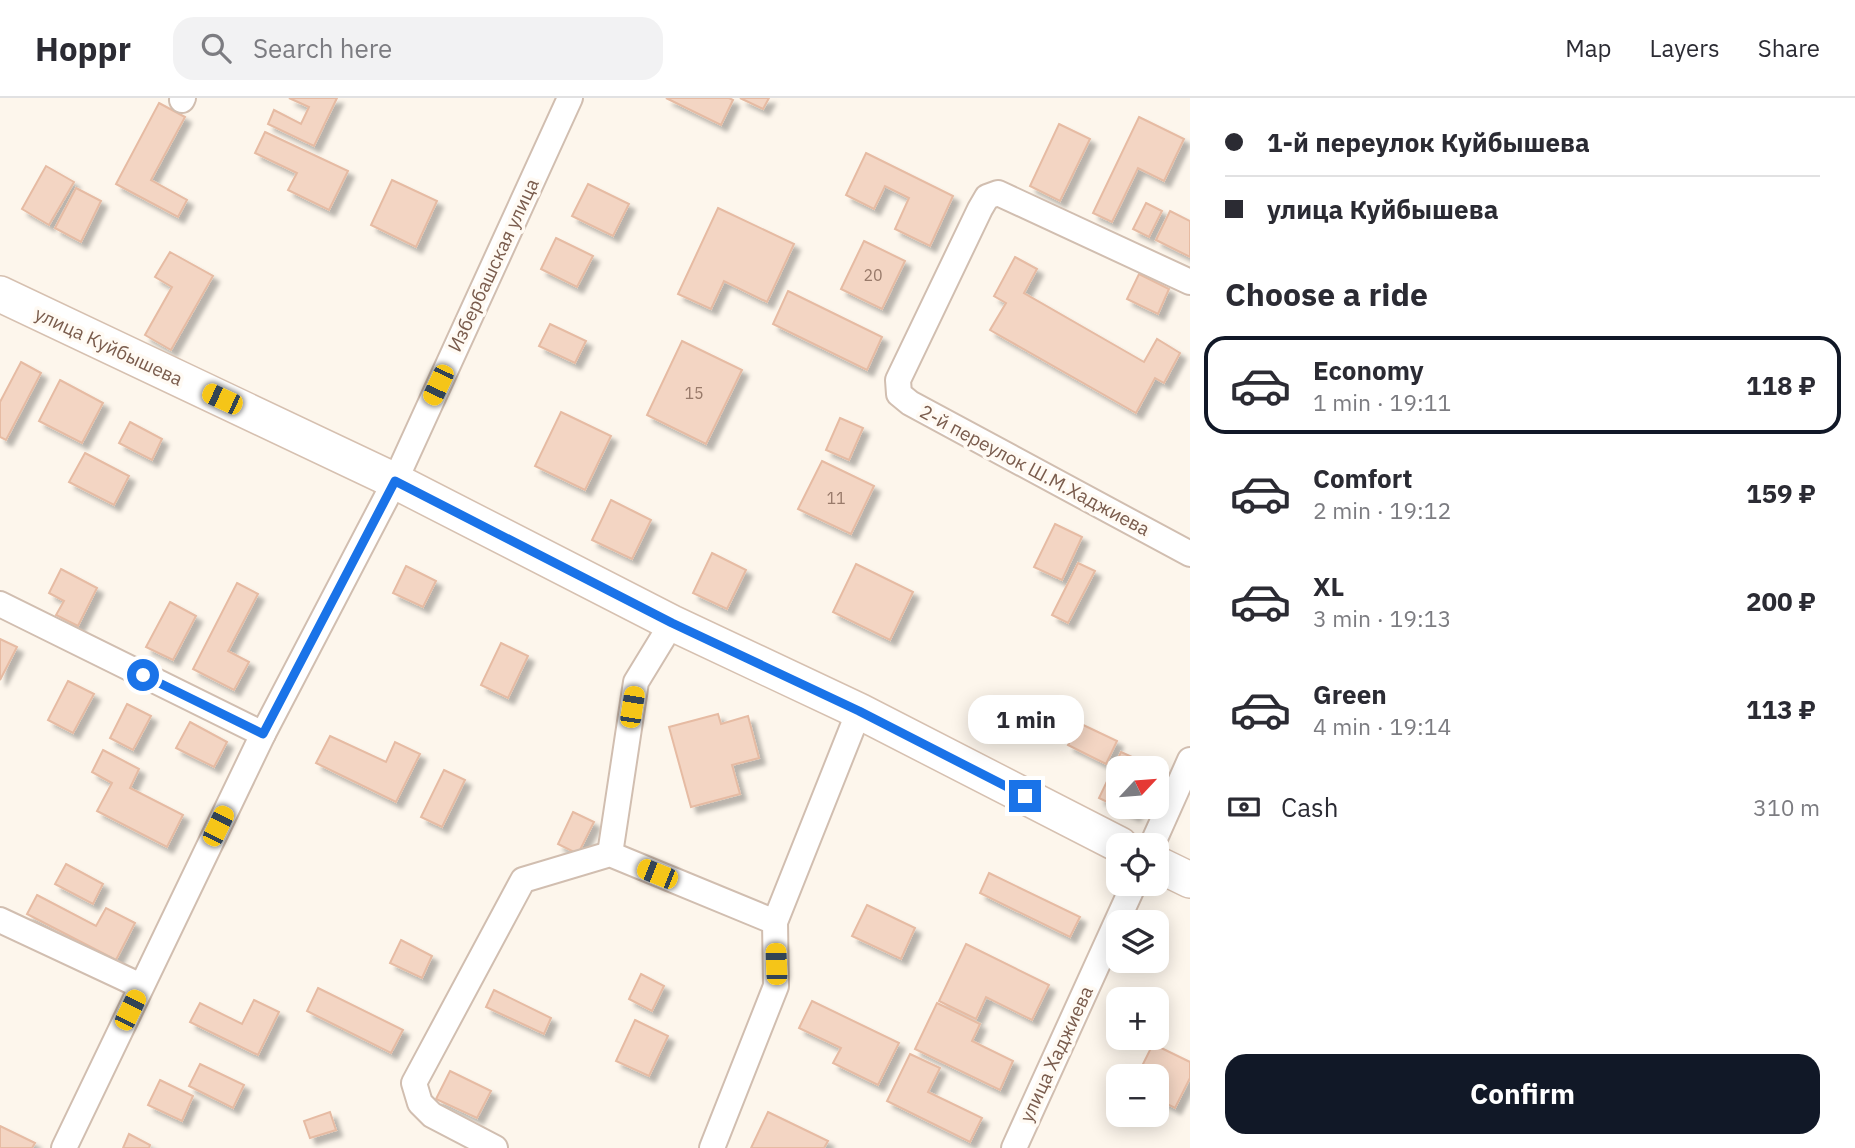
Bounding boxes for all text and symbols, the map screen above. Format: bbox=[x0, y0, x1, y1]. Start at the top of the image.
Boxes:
search box bbox=[173, 17, 663, 80]
text: Hoppr bbox=[35, 27, 131, 70]
icon: search bbox=[197, 29, 235, 67]
text: Search here bbox=[253, 31, 392, 65]
text: Map bbox=[1565, 32, 1612, 64]
text: Layers bbox=[1650, 32, 1720, 64]
text: Share bbox=[1758, 32, 1820, 64]
text: 1-й переулок Куйбышева bbox=[1267, 125, 1590, 159]
street label: Избербашская улица bbox=[442, 175, 544, 355]
text: улица Куйбышева bbox=[1267, 192, 1498, 226]
house number: 20 bbox=[863, 265, 883, 285]
text: Choose a ride bbox=[1225, 273, 1428, 315]
street label: улица Куйбышева bbox=[31, 301, 187, 391]
text: Economy bbox=[1313, 353, 1424, 387]
icon: car bbox=[1229, 354, 1292, 417]
car bbox=[420, 362, 457, 408]
text: 118 ₽ bbox=[1746, 368, 1816, 402]
car bbox=[199, 381, 246, 417]
house number: 15 bbox=[684, 383, 704, 403]
text: 1 min · 19:11 bbox=[1313, 387, 1451, 417]
street label: 2-й переулок Ш.М.Хаджиева bbox=[916, 399, 1154, 541]
text: Comfort bbox=[1313, 461, 1412, 495]
icon: car bbox=[1229, 462, 1292, 525]
text: 159 ₽ bbox=[1746, 476, 1816, 510]
house number: 11 bbox=[826, 488, 846, 508]
text: 2 min · 19:12 bbox=[1313, 495, 1451, 525]
text: XL bbox=[1313, 569, 1344, 603]
icon: car bbox=[1229, 570, 1292, 633]
text: 200 ₽ bbox=[1746, 584, 1816, 618]
text: 3 min · 19:13 bbox=[1313, 603, 1451, 633]
route start bbox=[127, 659, 159, 691]
text: Green bbox=[1313, 677, 1387, 711]
icon: car bbox=[1229, 678, 1292, 741]
car bbox=[619, 685, 646, 729]
text: 113 ₽ bbox=[1746, 692, 1816, 726]
callout: 1 min bbox=[967, 694, 1083, 744]
text: 1 min bbox=[996, 704, 1056, 734]
text: 4 min · 19:14 bbox=[1313, 711, 1451, 741]
north arrow bbox=[1106, 756, 1169, 819]
map controls bbox=[1106, 756, 1169, 1127]
route end bbox=[1009, 780, 1041, 812]
icon: cash bbox=[1225, 788, 1263, 826]
text: Cash bbox=[1281, 790, 1338, 824]
text: 310 m bbox=[1753, 792, 1820, 822]
car bbox=[200, 803, 237, 849]
button: locate bbox=[1106, 833, 1169, 896]
car bbox=[634, 856, 681, 892]
button: layers bbox=[1106, 910, 1169, 973]
car bbox=[765, 943, 788, 985]
street label: улица Хаджиева bbox=[1014, 982, 1098, 1126]
car bbox=[112, 987, 149, 1033]
button: + bbox=[1106, 987, 1169, 1050]
button: Confirm bbox=[1225, 1054, 1820, 1134]
button: − bbox=[1106, 1064, 1169, 1127]

